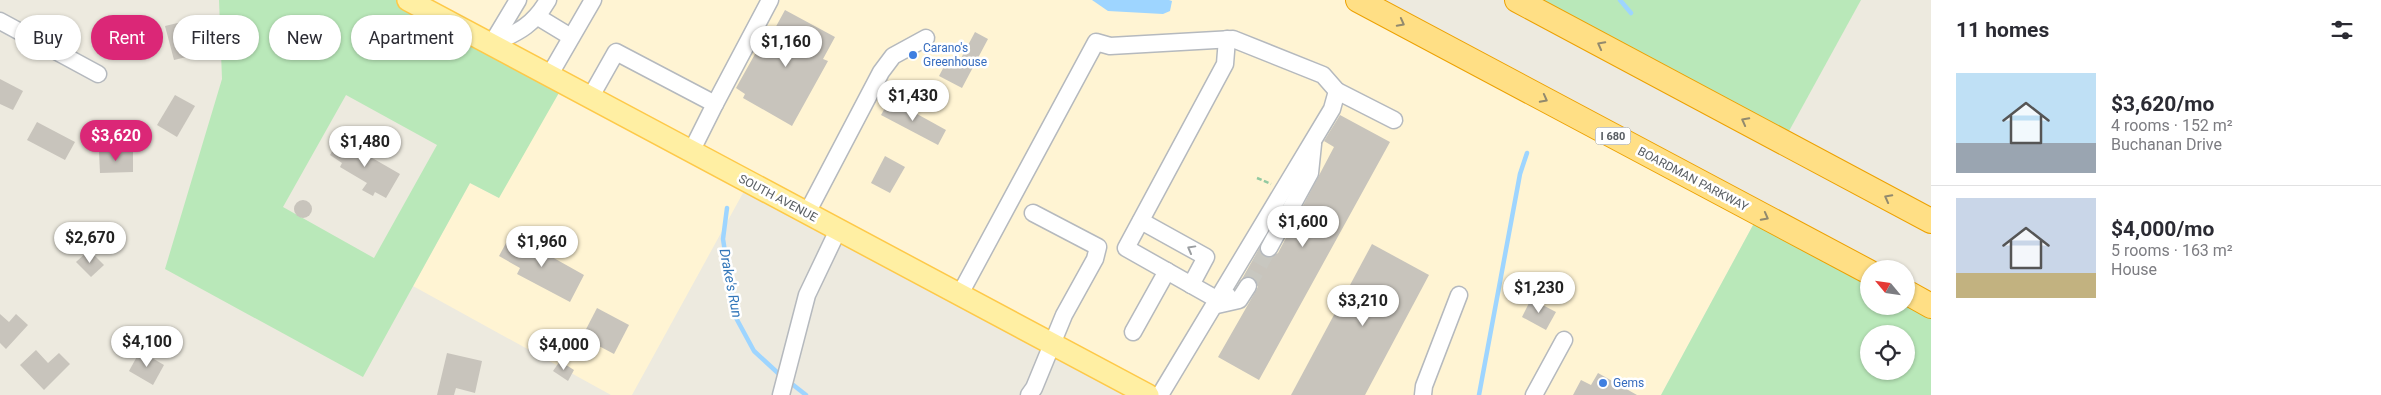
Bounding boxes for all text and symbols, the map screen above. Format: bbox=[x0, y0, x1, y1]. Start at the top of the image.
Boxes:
chip: Buy bbox=[15, 15, 81, 60]
chip: Rent bbox=[91, 15, 163, 60]
chip: Filters bbox=[173, 15, 259, 60]
chip: New bbox=[269, 15, 341, 60]
chip: Apartment bbox=[351, 15, 472, 60]
icon: filters bbox=[2328, 16, 2356, 44]
one-way arrow bbox=[1396, 17, 1405, 27]
text: 11 homes bbox=[1956, 18, 2049, 42]
pin: $1,160 bbox=[745, 26, 827, 68]
text: $1,160 bbox=[761, 32, 811, 51]
place label: Carano's Greenhouse bbox=[923, 41, 987, 69]
one-way arrow bbox=[1597, 41, 1606, 51]
marker: Carano's Greenhouse bbox=[907, 49, 919, 61]
pin: $1,430 bbox=[872, 80, 954, 122]
text: $1,430 bbox=[888, 86, 938, 105]
text: $3,620/mo bbox=[2111, 92, 2214, 116]
one-way arrow bbox=[1539, 93, 1548, 103]
icon: home bbox=[1996, 93, 2056, 153]
text: 4 rooms · 152 m² bbox=[2111, 116, 2233, 135]
one-way arrow bbox=[1741, 117, 1750, 127]
pin: $3,620 bbox=[75, 120, 157, 162]
text: $3,620 bbox=[91, 126, 141, 145]
pin: $1,480 bbox=[324, 126, 406, 168]
road number: I 680 bbox=[1596, 128, 1630, 144]
text: $1,480 bbox=[340, 132, 390, 151]
text: Buchanan Drive bbox=[2111, 135, 2222, 154]
street label: BOARDMAN PARKWAY bbox=[1635, 144, 1751, 214]
street label: SOUTH AVENUE bbox=[736, 171, 820, 225]
one-way arrow bbox=[1884, 194, 1893, 204]
pin: $1,600 bbox=[1262, 206, 1344, 248]
one-way arrow bbox=[1760, 211, 1769, 221]
text: $1,600 bbox=[1278, 212, 1328, 231]
text: $4,000/mo bbox=[2111, 217, 2214, 241]
icon: home bbox=[1996, 218, 2056, 278]
pin: $2,670 bbox=[49, 222, 131, 264]
pin: $1,960 bbox=[501, 226, 583, 268]
text: $2,670 bbox=[65, 228, 115, 247]
text: $1,960 bbox=[517, 232, 567, 251]
text: 5 rooms · 163 m² bbox=[2111, 241, 2233, 260]
one-way arrow bbox=[1188, 245, 1197, 255]
water label: Drake's Run bbox=[716, 247, 746, 319]
north arrow bbox=[1860, 260, 1915, 315]
map controls bbox=[1860, 260, 1915, 380]
text: House bbox=[2111, 260, 2157, 279]
pin: $1,230 bbox=[1498, 272, 1580, 314]
text: $1,230 bbox=[1514, 278, 1564, 297]
pin: $3,210 bbox=[1322, 284, 1404, 327]
text: $3,210 bbox=[1338, 291, 1388, 310]
button: locate bbox=[1860, 325, 1915, 380]
pin: $4,100 bbox=[106, 326, 188, 368]
pin: $4,000 bbox=[523, 328, 605, 371]
text: $4,100 bbox=[122, 332, 172, 351]
text: $4,000 bbox=[539, 335, 589, 354]
place label: Gems bbox=[1613, 376, 1644, 390]
marker: Gems bbox=[1597, 377, 1609, 389]

